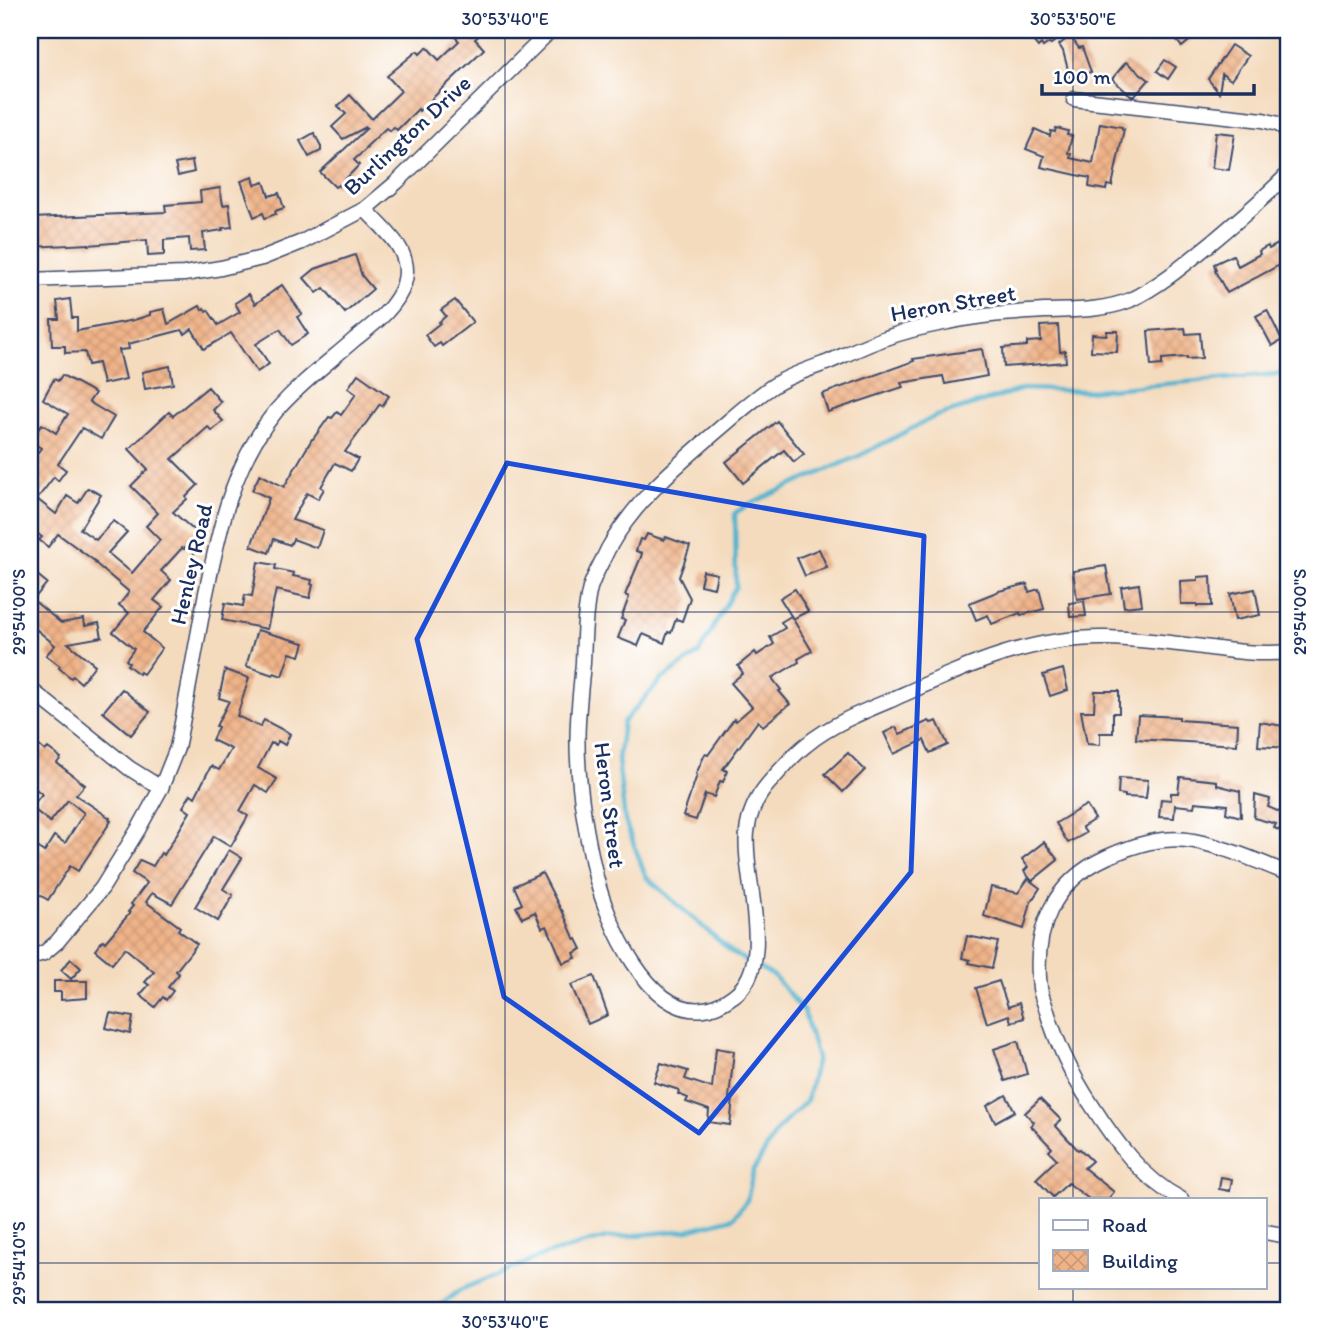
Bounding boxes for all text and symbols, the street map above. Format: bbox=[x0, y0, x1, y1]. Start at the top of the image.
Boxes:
text: 30°53'40"E bbox=[461, 8, 549, 30]
text: 30°53'50"E bbox=[1030, 8, 1116, 30]
scale bar bbox=[1042, 52, 1254, 96]
text: 100 m bbox=[1053, 64, 1111, 89]
street label: Burlington Drive bbox=[337, 69, 477, 201]
street label: Heron Street bbox=[888, 278, 1018, 328]
street label: Henley Road bbox=[163, 500, 219, 627]
text: 29°54'00"S bbox=[8, 569, 30, 655]
text: 29°54'00"S bbox=[1289, 569, 1311, 655]
street label: Heron Street bbox=[588, 741, 632, 870]
legend bbox=[1039, 1198, 1266, 1288]
text: Road bbox=[1102, 1212, 1148, 1237]
text: 29°54'10"S bbox=[8, 1221, 30, 1305]
text: Building bbox=[1102, 1248, 1178, 1273]
text: 30°53'40"E bbox=[461, 1311, 549, 1333]

